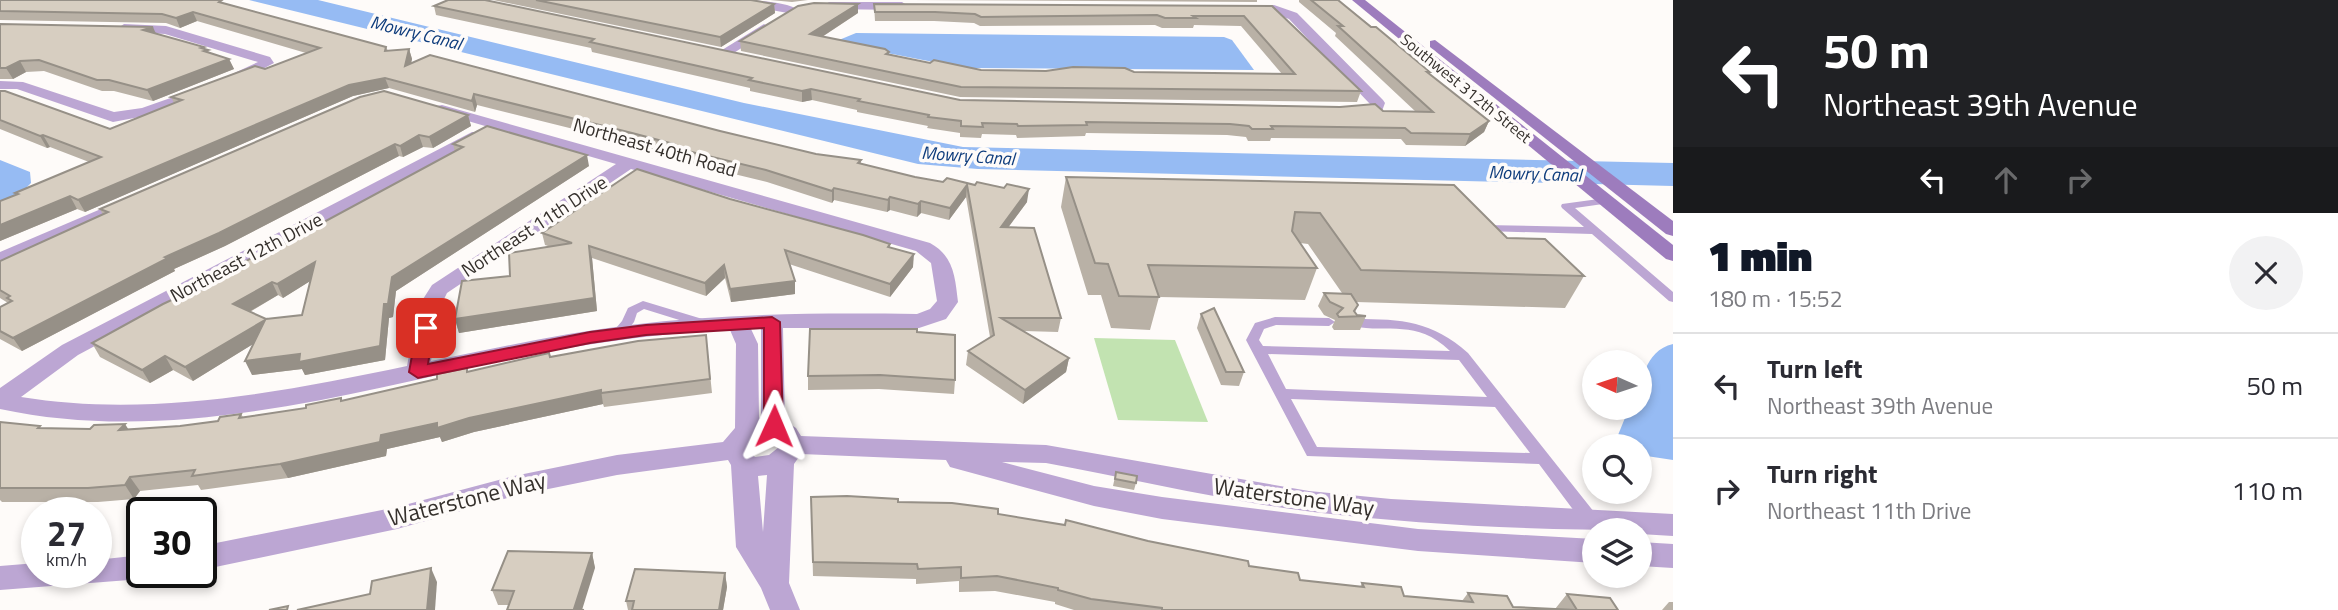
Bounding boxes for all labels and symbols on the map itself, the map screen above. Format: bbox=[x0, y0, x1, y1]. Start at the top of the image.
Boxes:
water label: Mowry Canal bbox=[368, 8, 467, 57]
street label: Southwest 312th Street bbox=[1395, 28, 1537, 149]
street label: Northeast 40th Road bbox=[570, 109, 740, 184]
water label: Mowry Canal bbox=[921, 139, 1018, 172]
water label: Mowry Canal bbox=[1488, 158, 1584, 189]
street label: Northeast 11th Drive bbox=[455, 167, 612, 284]
street label: Northeast 12th Drive bbox=[164, 204, 327, 309]
pin bbox=[396, 298, 456, 358]
north arrow bbox=[1582, 350, 1652, 420]
position arrow bbox=[737, 389, 811, 463]
street label: Waterstone Way bbox=[384, 462, 550, 535]
street label: Waterstone Way bbox=[1212, 468, 1377, 525]
speed limit sign: 30 bbox=[126, 497, 217, 588]

